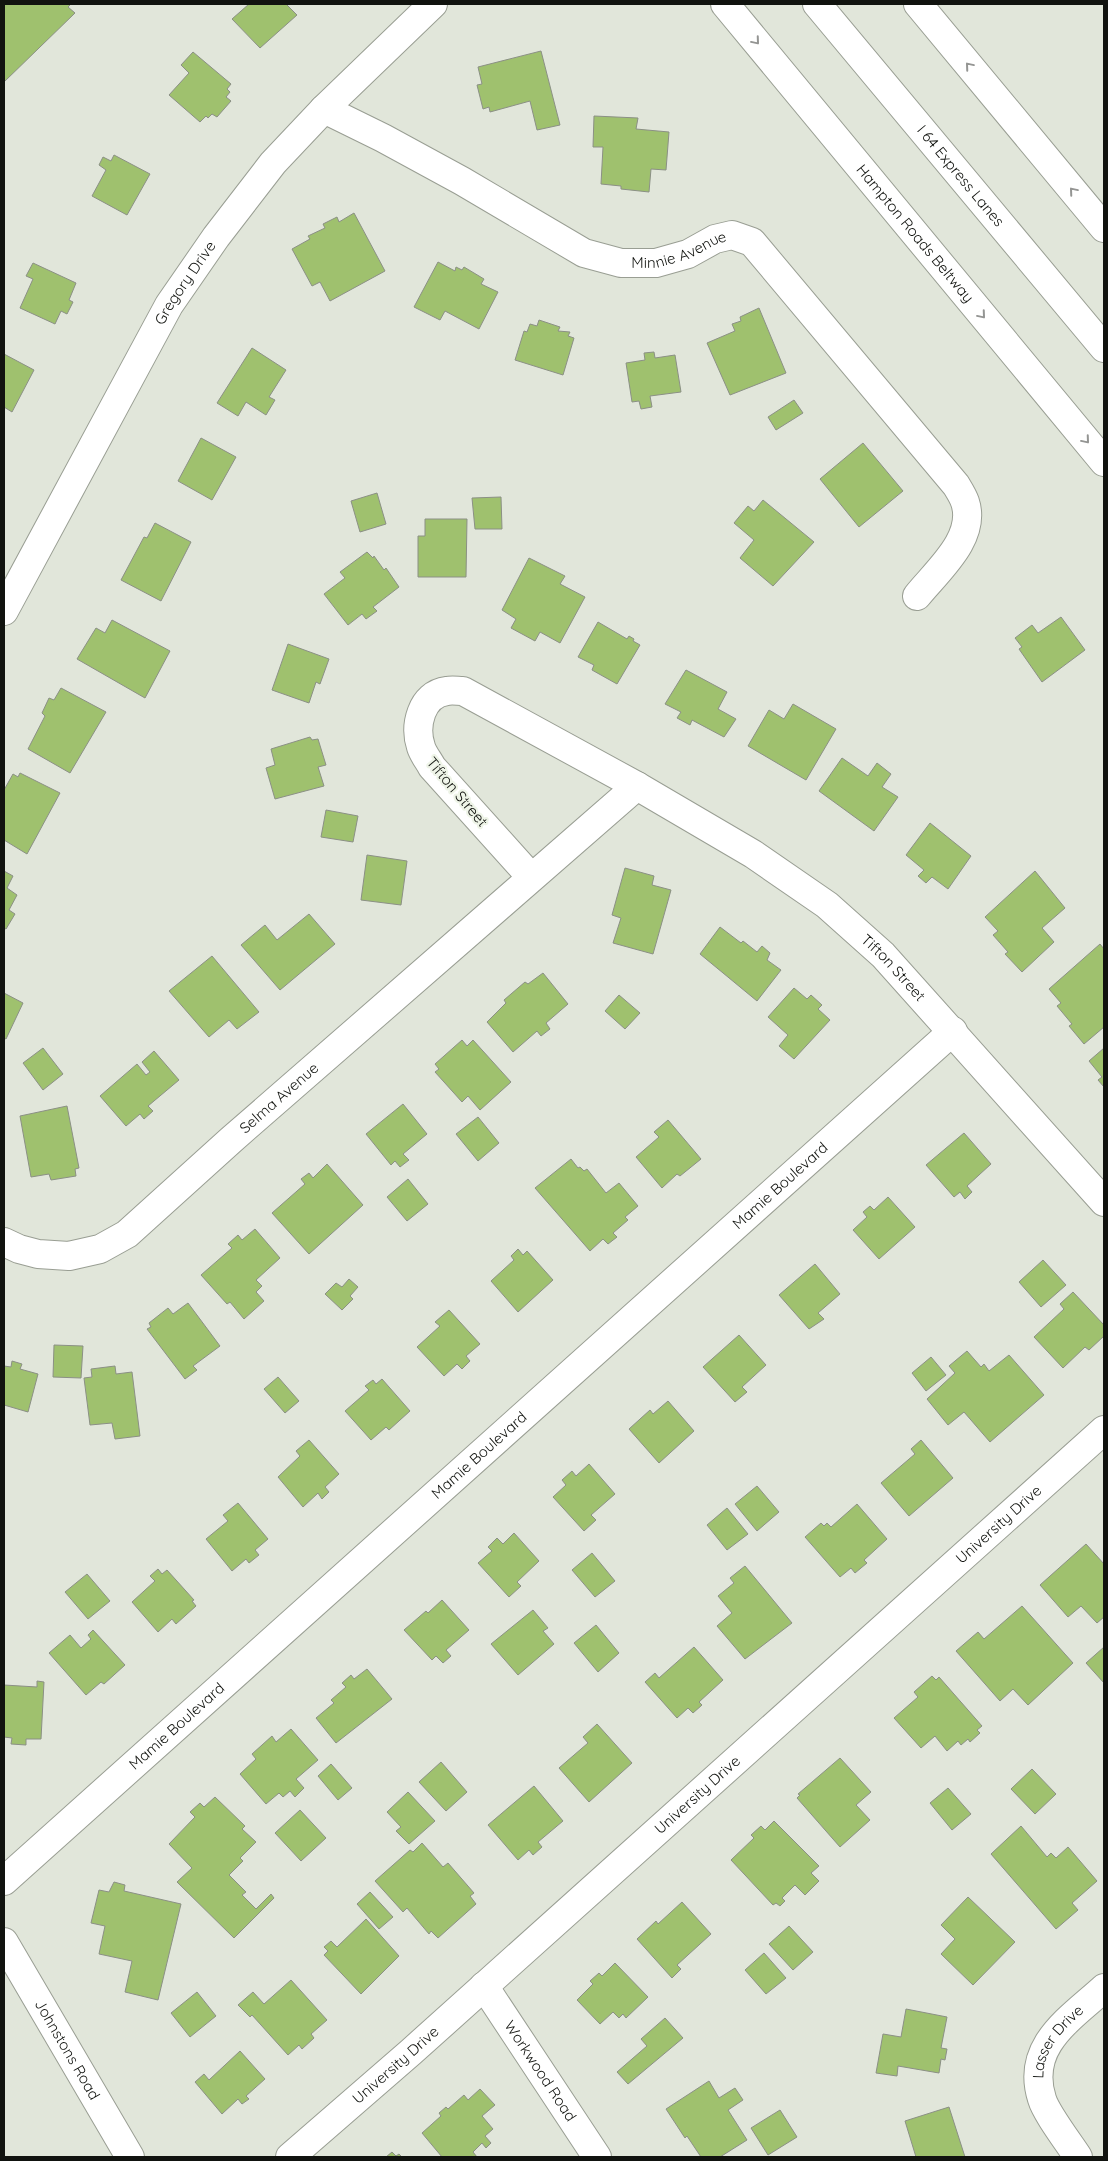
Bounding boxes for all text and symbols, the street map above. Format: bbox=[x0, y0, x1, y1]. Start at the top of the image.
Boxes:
one-way arrow bbox=[751, 36, 760, 45]
one-way arrow bbox=[967, 63, 975, 72]
street label: I 64 Express Lanes bbox=[913, 121, 1009, 230]
street label: Hampton Roads Beltway bbox=[853, 160, 978, 306]
one-way arrow bbox=[1071, 188, 1079, 197]
street label: Minnie Avenue bbox=[631, 227, 728, 272]
street label: Gregory Drive bbox=[150, 237, 220, 328]
one-way arrow bbox=[977, 309, 985, 318]
one-way arrow bbox=[1080, 434, 1088, 443]
street label: Tifton Street bbox=[423, 753, 492, 831]
street label: Tifton Street bbox=[857, 930, 930, 1005]
street label: Selma Avenue bbox=[235, 1058, 322, 1137]
street label: Mamie Boulevard bbox=[728, 1138, 831, 1233]
street label: Mamie Boulevard bbox=[427, 1407, 531, 1503]
street label: University Drive bbox=[952, 1481, 1045, 1568]
street label: Mamie Boulevard bbox=[125, 1678, 228, 1773]
street label: University Drive bbox=[650, 1751, 744, 1838]
street label: Johnstons Road bbox=[31, 1996, 104, 2103]
street label: Lasser Drive bbox=[1028, 2000, 1087, 2079]
street label: Workwood Road bbox=[500, 2017, 581, 2125]
street label: University Drive bbox=[348, 2022, 442, 2108]

